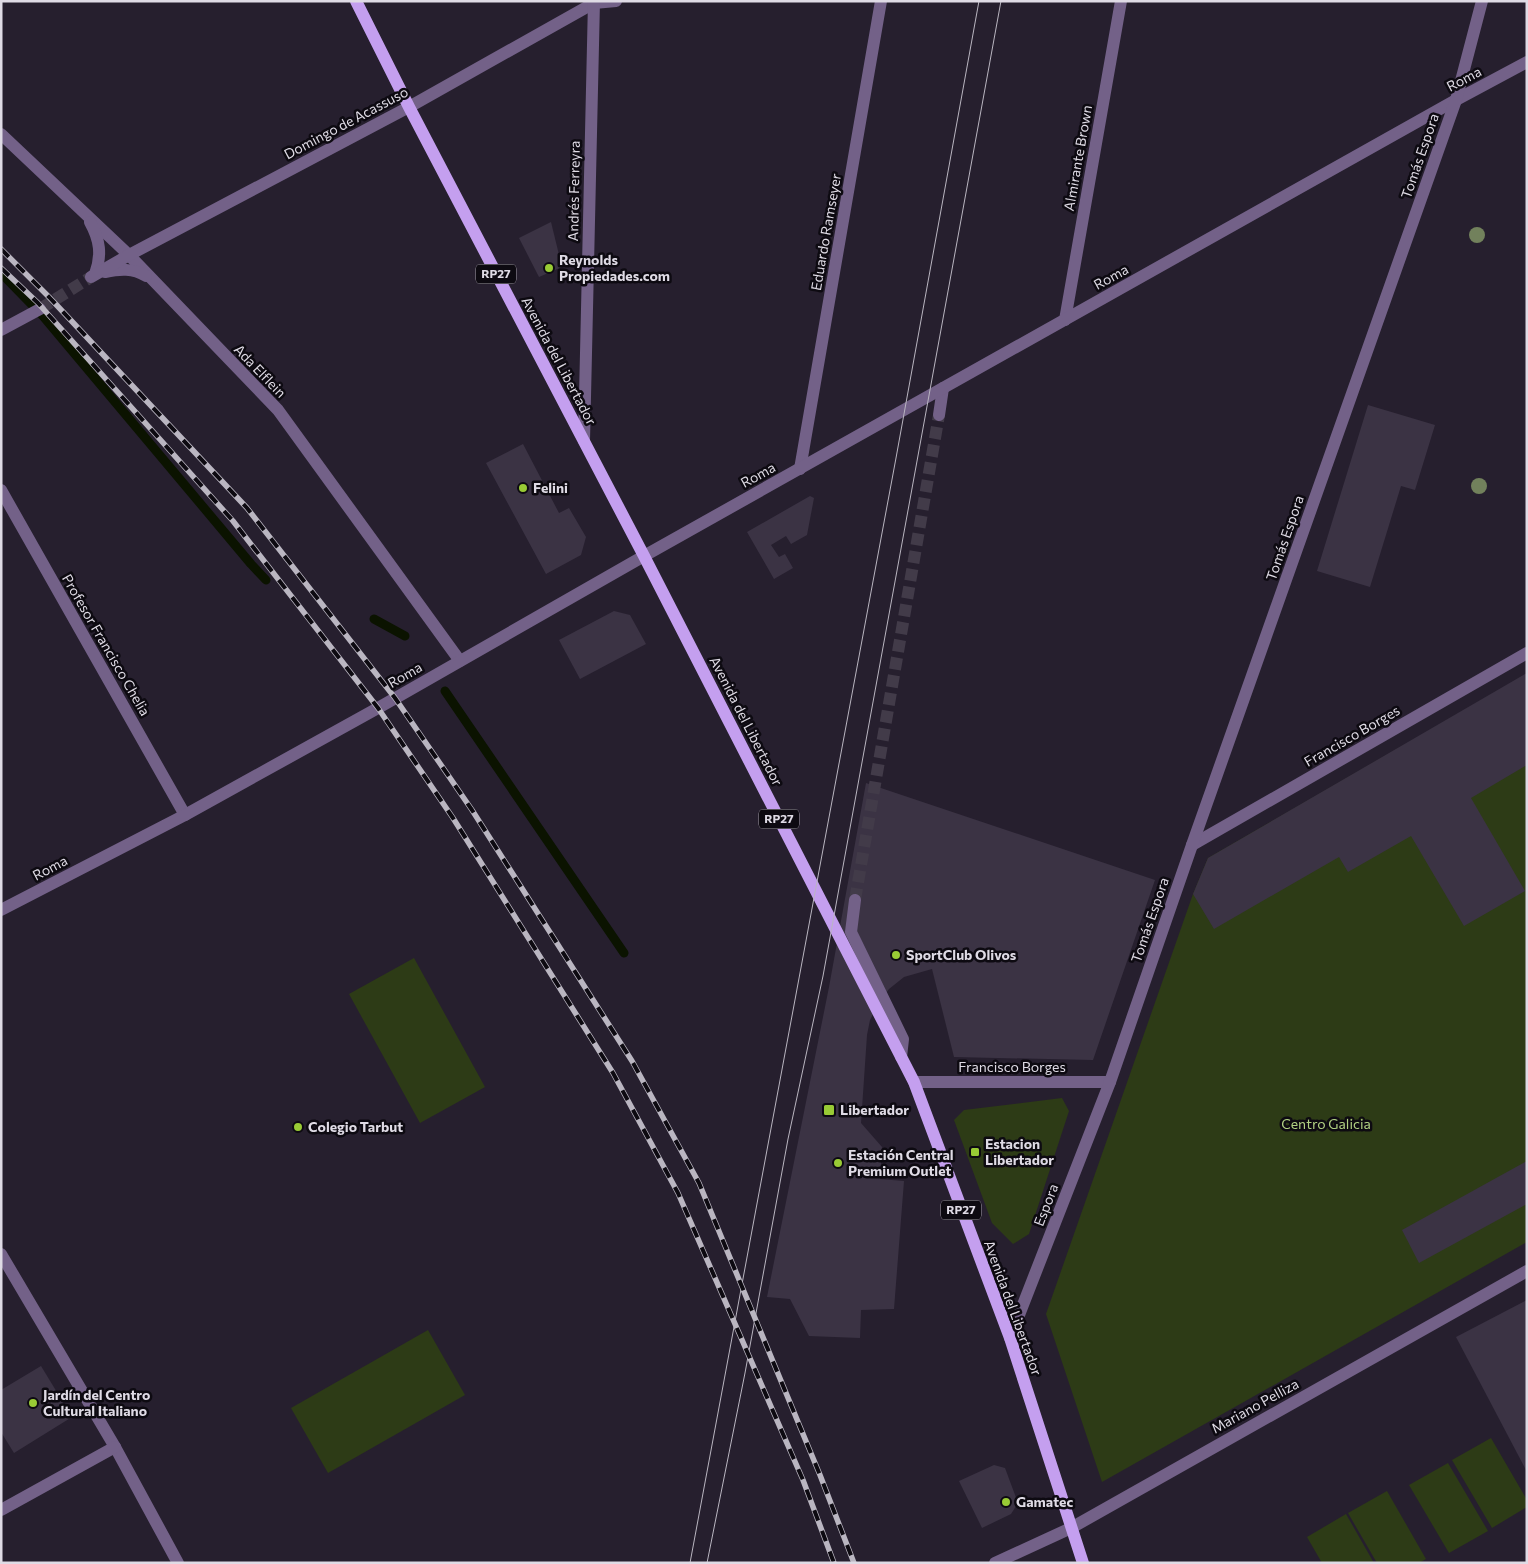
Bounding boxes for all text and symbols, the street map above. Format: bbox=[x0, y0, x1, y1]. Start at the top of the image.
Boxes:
street label: Roma bbox=[1444, 62, 1484, 95]
street label: Domingo de Acassuso bbox=[281, 83, 411, 162]
street label: Almirante Brown bbox=[1060, 104, 1095, 212]
street label: Tomás Espora bbox=[1397, 111, 1442, 201]
street label: Andrés Ferreyra bbox=[564, 140, 583, 242]
street label: Eduardo Ramseyer bbox=[807, 172, 844, 292]
place label: Reynolds Propiedades.com bbox=[559, 251, 670, 284]
street label: Roma bbox=[1091, 260, 1131, 293]
marker: Reynolds Propiedades.com bbox=[543, 262, 555, 274]
road number: RP27 bbox=[476, 264, 516, 284]
street label: Avenida del Libertador bbox=[518, 294, 601, 428]
street label: Ada Elflein bbox=[231, 341, 290, 401]
street label: Roma bbox=[738, 458, 778, 491]
place label: Felini bbox=[533, 479, 568, 496]
marker: Felini bbox=[517, 482, 529, 494]
street label: Tomás Espora bbox=[1262, 493, 1307, 583]
street label: Profesor Francisco Chelia bbox=[59, 571, 154, 719]
street label: Avenida del Libertador bbox=[706, 653, 787, 789]
street label: Roma bbox=[385, 658, 425, 691]
street label: Francisco Borges bbox=[1301, 701, 1403, 770]
road number: RP27 bbox=[759, 810, 799, 829]
street label: Roma bbox=[30, 851, 70, 884]
street label: Tomás Espora bbox=[1127, 875, 1172, 965]
place label: SportClub Olivos bbox=[906, 946, 1017, 963]
marker: SportClub Olivos bbox=[890, 949, 902, 961]
street label: Francisco Borges bbox=[958, 1058, 1066, 1075]
place label: Libertador bbox=[840, 1101, 909, 1118]
marker: Libertador bbox=[822, 1103, 836, 1117]
park label: Centro Galicia bbox=[1281, 1115, 1371, 1132]
place label: Colegio Tarbut bbox=[308, 1118, 403, 1135]
marker: Colegio Tarbut bbox=[292, 1121, 304, 1133]
place label: Estacion Libertador bbox=[985, 1135, 1054, 1168]
place label: Estación Central Premium Outlet bbox=[848, 1146, 954, 1179]
marker: Estacion Libertador bbox=[969, 1146, 981, 1158]
marker: Estación Central Premium Outlet bbox=[832, 1157, 844, 1169]
street label: Espora bbox=[1030, 1181, 1061, 1228]
road number: RP27 bbox=[941, 1200, 981, 1220]
street label: Avenida del Libertador bbox=[981, 1238, 1046, 1378]
street label: Mariano Pelliza bbox=[1208, 1375, 1301, 1437]
place label: Jardín del Centro Cultural Italiano bbox=[43, 1386, 150, 1419]
marker: Jardín del Centro Cultural Italiano bbox=[27, 1397, 39, 1409]
place label: Gamatec bbox=[1016, 1493, 1073, 1510]
marker: Gamatec bbox=[1000, 1496, 1012, 1508]

